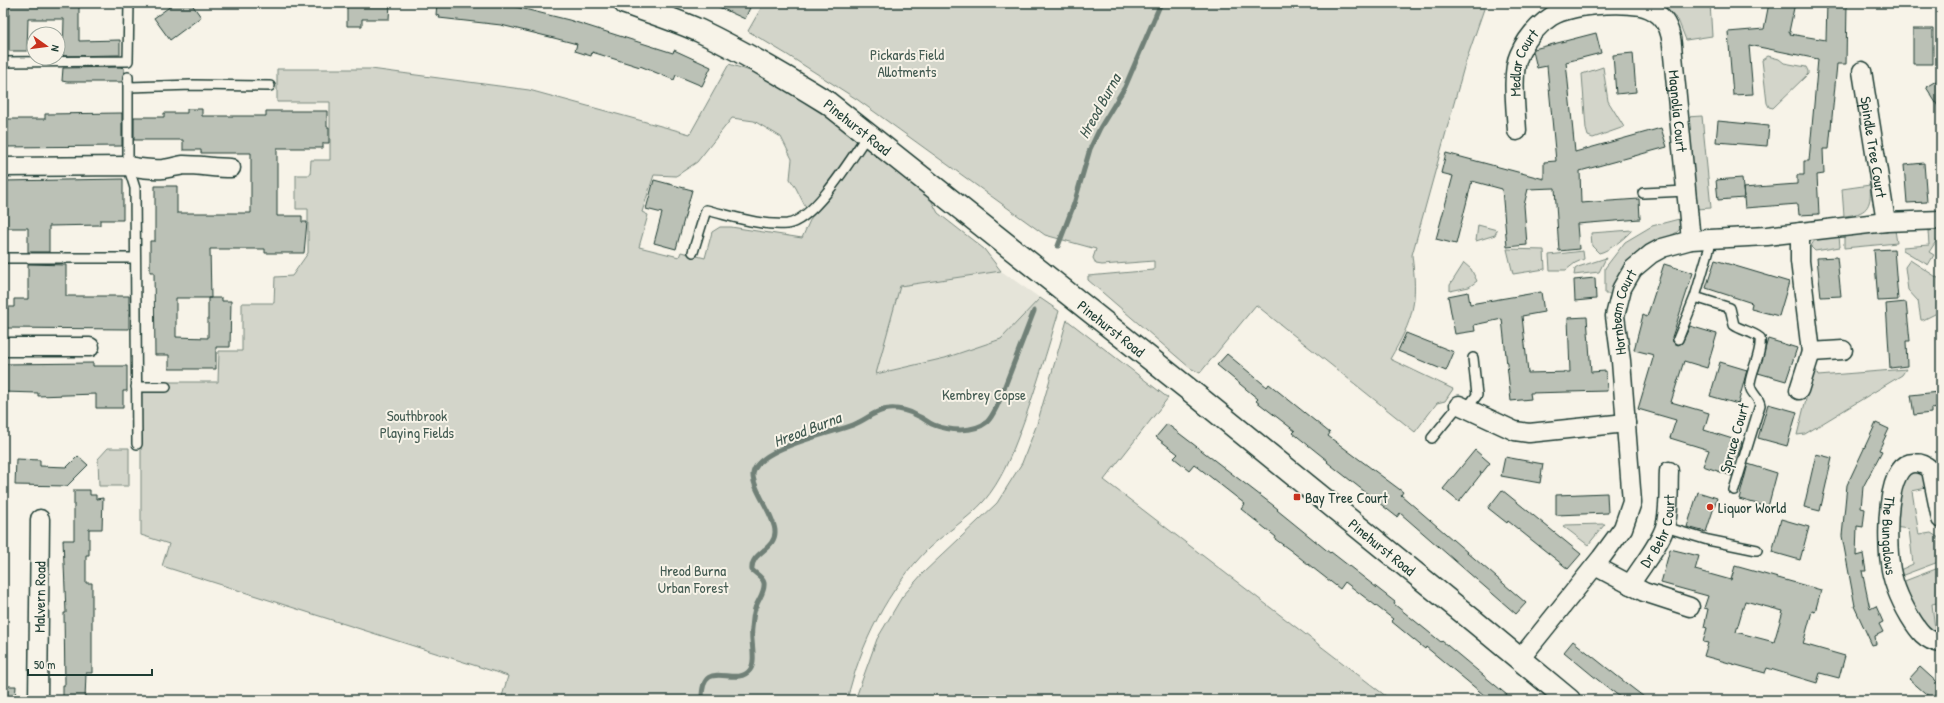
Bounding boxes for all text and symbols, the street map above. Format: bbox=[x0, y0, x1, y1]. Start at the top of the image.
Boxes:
street label: Medlar Court bbox=[1504, 23, 1543, 97]
north arrow bbox=[26, 26, 66, 66]
text: N bbox=[48, 44, 63, 53]
park label: Pickards Field Allotments bbox=[870, 44, 944, 82]
water label: Hreod Burna bbox=[1072, 68, 1127, 142]
street label: Magnolia Court bbox=[1664, 69, 1693, 154]
street label: Pinehurst Road bbox=[820, 93, 896, 160]
street label: Spindle Tree Court bbox=[1856, 95, 1893, 200]
street label: Hornbeam Court bbox=[1604, 264, 1642, 356]
street label: Pinehurst Road bbox=[1073, 295, 1150, 361]
park label: Kembrey Copse bbox=[942, 384, 1026, 405]
street label: Spruce Court bbox=[1714, 400, 1754, 475]
park label: Southbrook Playing Fields bbox=[380, 405, 454, 443]
water label: Hreod Burna bbox=[770, 405, 845, 452]
place label: Bay Tree Court bbox=[1305, 487, 1389, 508]
marker: Bay Tree Court bbox=[1292, 492, 1302, 502]
street label: Dr Behr Court bbox=[1634, 494, 1679, 571]
street label: The Bungalows bbox=[1878, 495, 1902, 577]
place label: Liquor World bbox=[1718, 497, 1786, 518]
marker: Liquor World bbox=[1705, 502, 1715, 512]
street label: Pinehurst Road bbox=[1344, 513, 1420, 580]
park label: Hreod Burna Urban Forest bbox=[658, 560, 729, 598]
street label: Malvern Road bbox=[28, 561, 50, 633]
scale bar bbox=[28, 651, 152, 677]
text: 50 m bbox=[34, 656, 55, 673]

